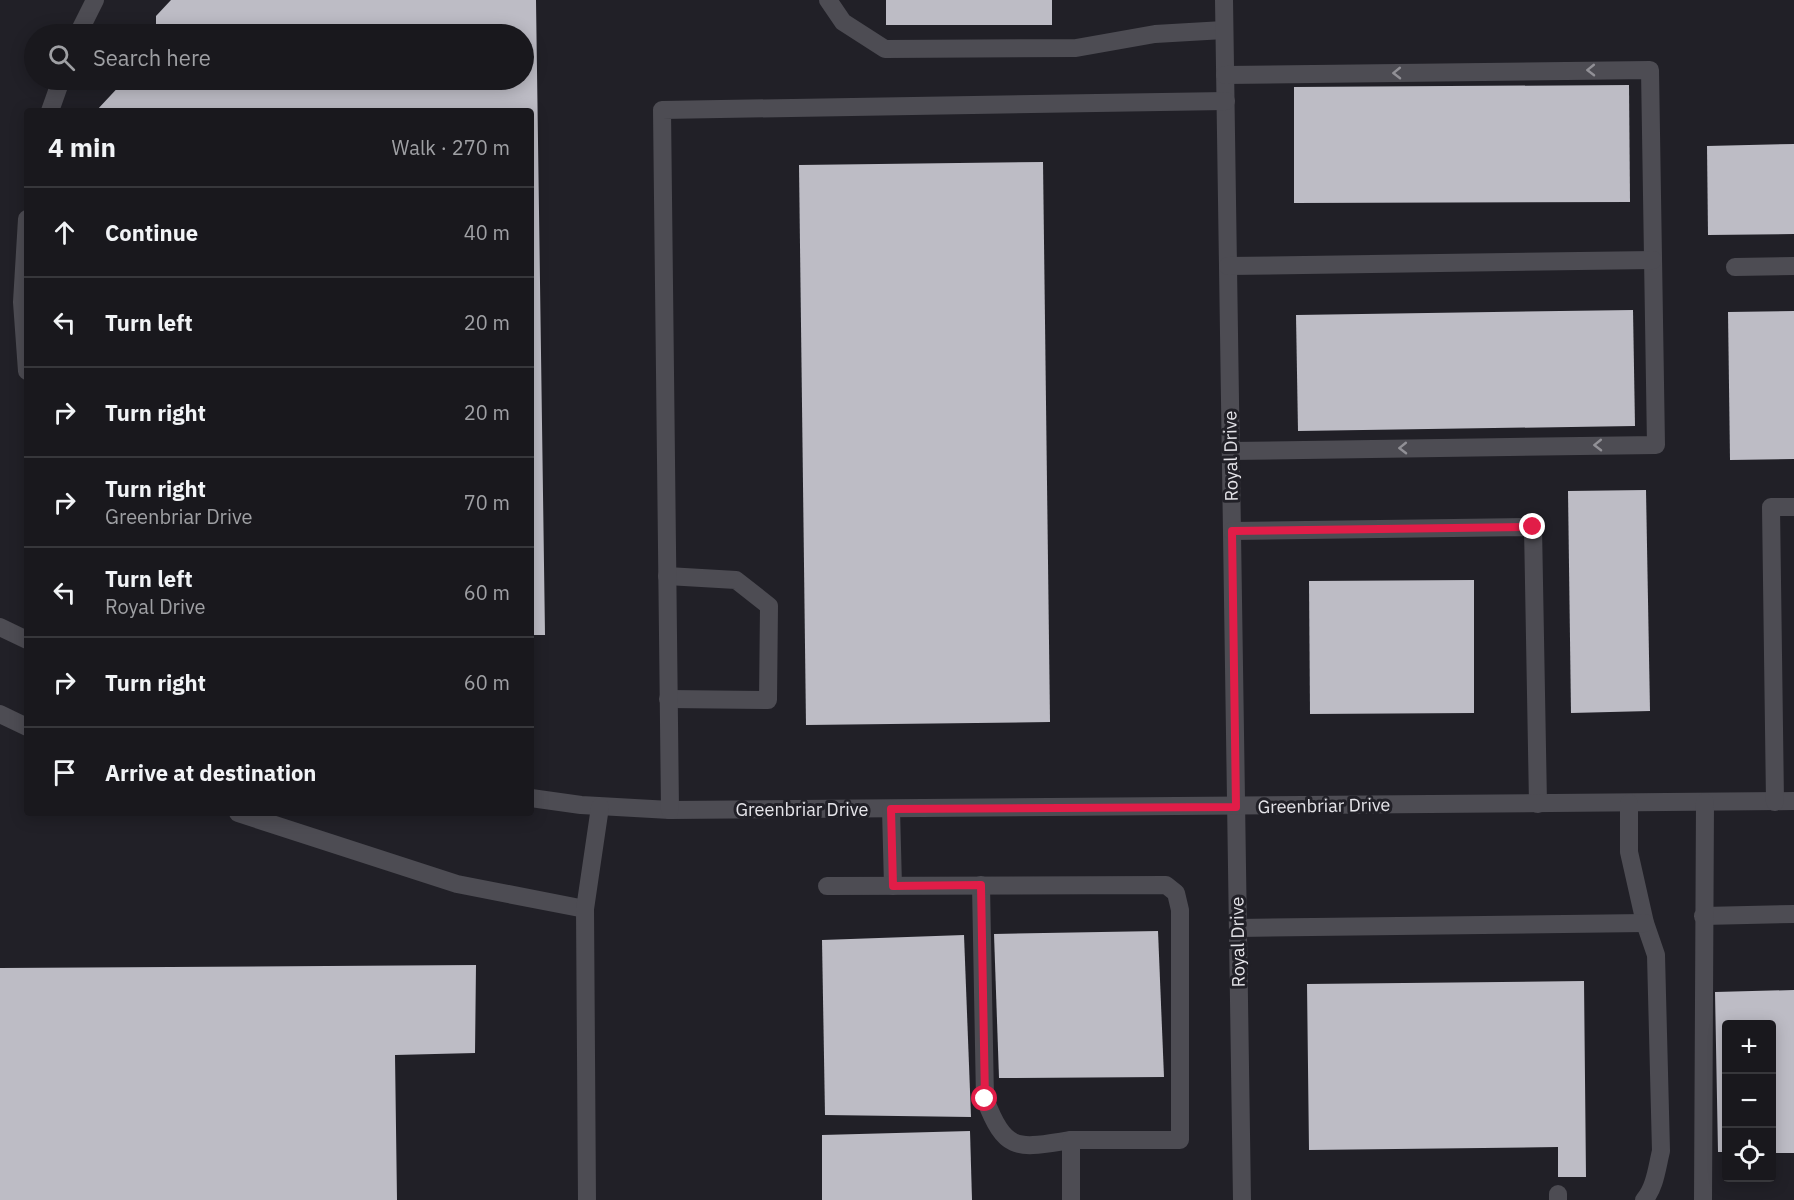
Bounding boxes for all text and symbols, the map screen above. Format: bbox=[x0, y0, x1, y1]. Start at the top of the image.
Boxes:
search box bbox=[24, 24, 534, 90]
icon: search bbox=[45, 41, 78, 74]
text: Search here bbox=[93, 43, 211, 72]
one-way arrow bbox=[1587, 64, 1596, 76]
one-way arrow bbox=[1392, 66, 1401, 79]
text: 4 min bbox=[48, 130, 116, 164]
text: Walk · 270 m bbox=[392, 134, 510, 161]
icon: ahead bbox=[48, 216, 81, 249]
text: Continue bbox=[105, 218, 198, 247]
text: 40 m bbox=[464, 219, 510, 246]
icon: left bbox=[48, 306, 81, 339]
text: Turn left bbox=[105, 308, 193, 337]
text: 20 m bbox=[464, 309, 510, 336]
icon: right bbox=[48, 396, 81, 429]
text: Turn right bbox=[105, 398, 206, 427]
text: 20 m bbox=[464, 399, 510, 426]
street label: Royal Drive bbox=[1218, 410, 1243, 501]
one-way arrow bbox=[1593, 439, 1602, 452]
one-way arrow bbox=[1398, 442, 1407, 455]
text: Turn right bbox=[105, 474, 206, 503]
icon: right bbox=[48, 486, 81, 519]
text: 70 m bbox=[464, 489, 510, 516]
text: Greenbriar Drive bbox=[105, 503, 253, 530]
route end bbox=[1519, 513, 1545, 539]
text: Turn left bbox=[105, 564, 193, 593]
icon: left bbox=[48, 576, 81, 609]
text: 60 m bbox=[464, 579, 510, 606]
text: Royal Drive bbox=[105, 593, 206, 620]
icon: right bbox=[48, 666, 81, 699]
text: Turn right bbox=[105, 668, 206, 697]
text: 60 m bbox=[464, 669, 510, 696]
icon: arrive bbox=[48, 756, 81, 789]
text: Arrive at destination bbox=[105, 758, 316, 787]
street label: Greenbriar Drive bbox=[1257, 793, 1391, 818]
street label: Greenbriar Drive bbox=[736, 798, 869, 821]
street label: Royal Drive bbox=[1225, 896, 1250, 987]
map controls bbox=[1722, 1020, 1776, 1182]
button: + bbox=[1722, 1020, 1776, 1074]
button: − bbox=[1722, 1074, 1776, 1128]
route start bbox=[971, 1085, 997, 1111]
button: locate bbox=[1722, 1128, 1776, 1182]

